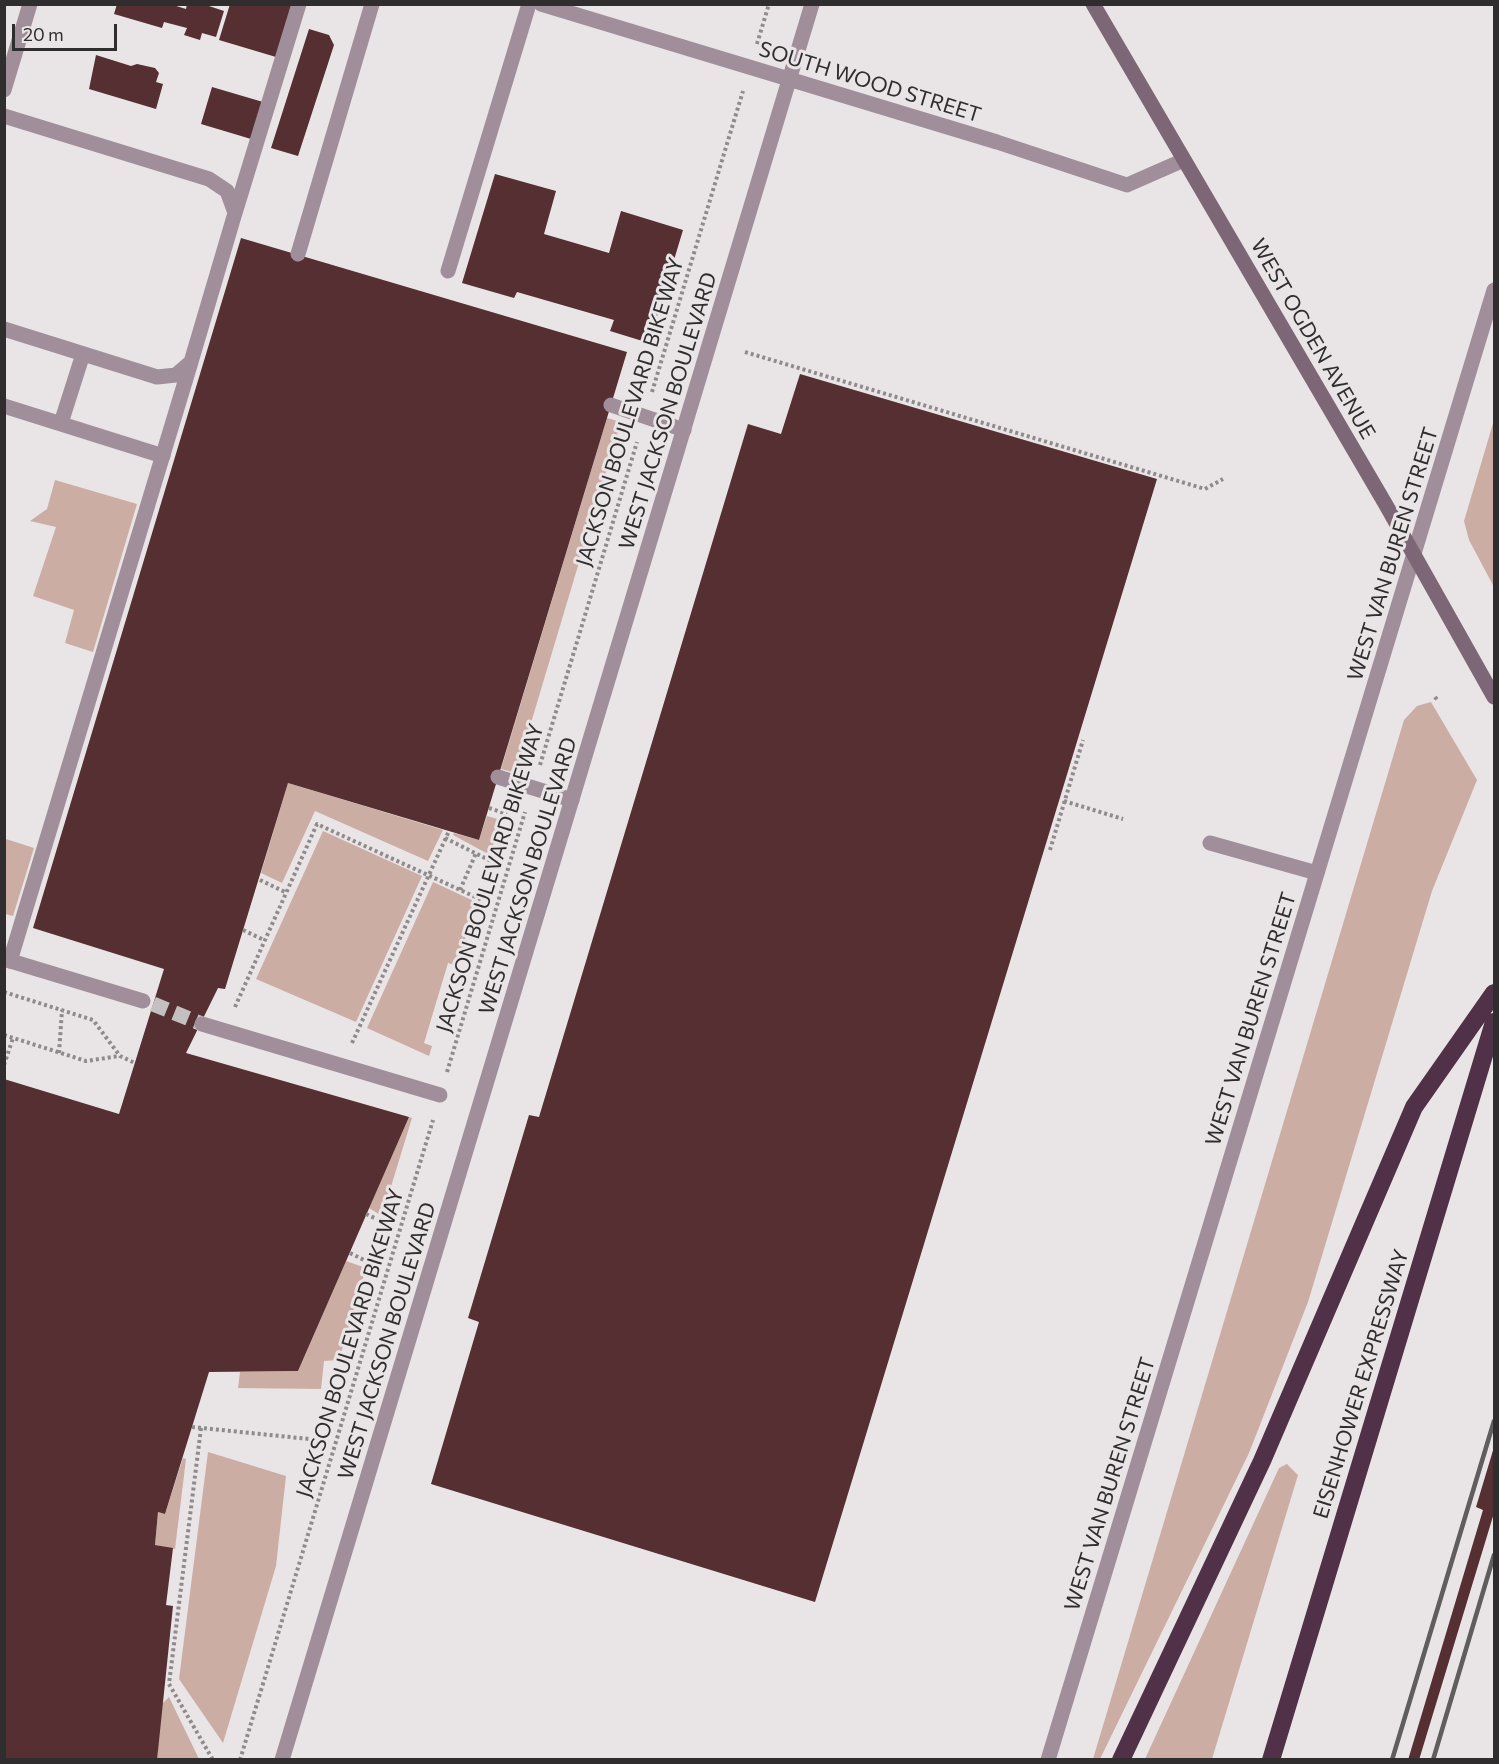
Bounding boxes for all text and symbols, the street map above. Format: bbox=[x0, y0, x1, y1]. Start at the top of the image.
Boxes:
scale bar bbox=[15, 12, 120, 50]
text: 20 m bbox=[23, 23, 64, 45]
street label: SOUTH WOOD STREET bbox=[756, 36, 984, 128]
street label: WEST OGDEN AVENUE bbox=[1245, 234, 1381, 444]
street label: JACKSON BOULEVARD BIKEWAY bbox=[571, 255, 689, 569]
street label: WEST JACKSON BOULEVARD bbox=[614, 269, 722, 553]
street label: WEST VAN BUREN STREET bbox=[1342, 424, 1444, 684]
street label: JACKSON BOULEVARD BIKEWAY bbox=[431, 721, 549, 1035]
street label: WEST JACKSON BOULEVARD bbox=[474, 734, 582, 1018]
street label: WEST VAN BUREN STREET bbox=[1200, 889, 1302, 1149]
street label: JACKSON BOULEVARD BIKEWAY bbox=[291, 1186, 409, 1500]
street label: WEST JACKSON BOULEVARD bbox=[333, 1199, 441, 1483]
street label: EISENHOWER EXPRESSWAY bbox=[1308, 1246, 1414, 1522]
street label: WEST VAN BUREN STREET bbox=[1059, 1354, 1161, 1614]

